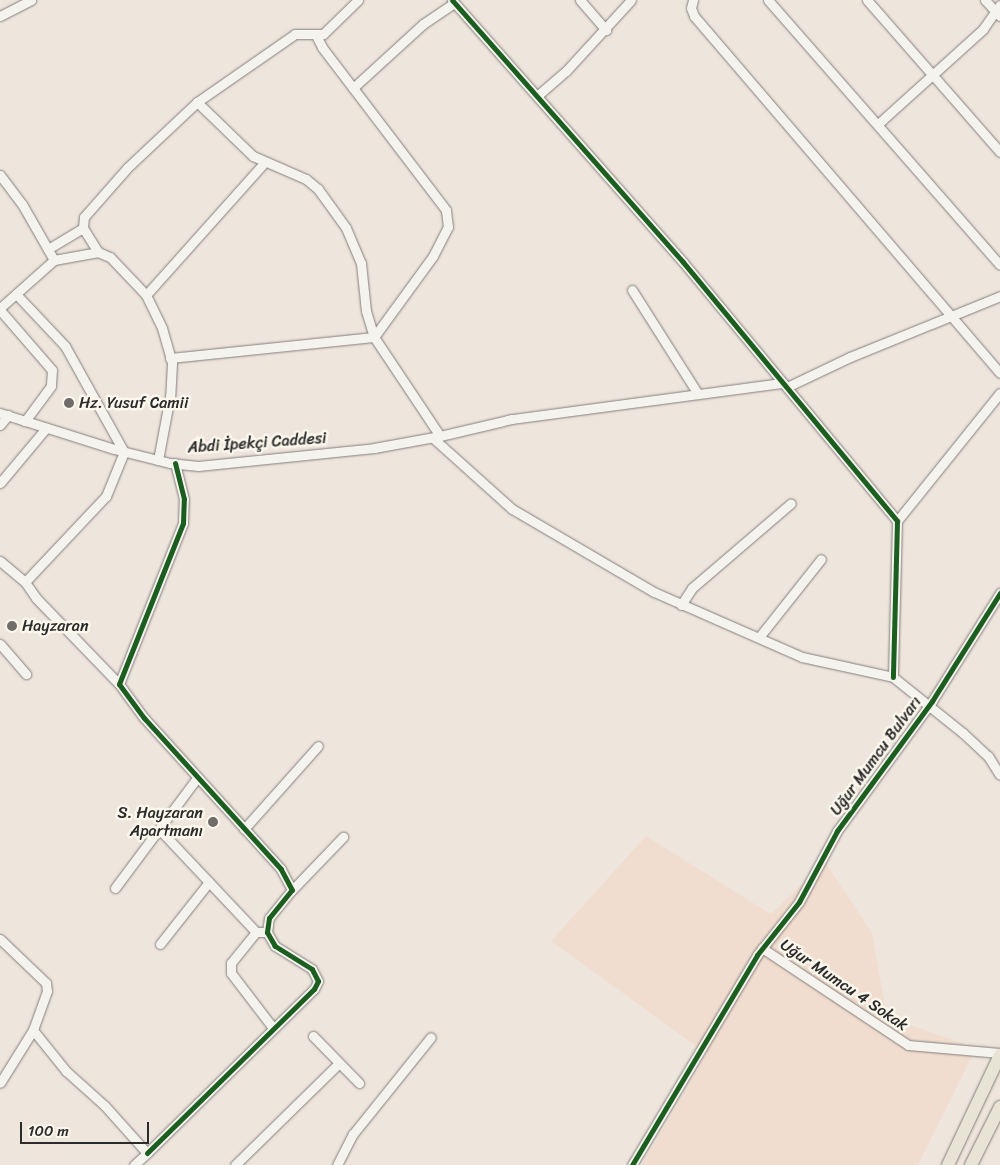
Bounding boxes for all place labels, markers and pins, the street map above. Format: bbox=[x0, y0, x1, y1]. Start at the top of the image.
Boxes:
place label: Hz. Yusuf Camii bbox=[79, 393, 189, 413]
marker: Hz. Yusuf Camii bbox=[63, 397, 75, 409]
place label: Hayzaran bbox=[22, 616, 89, 636]
marker: Hayzaran bbox=[6, 620, 18, 632]
place label: S. Hayzaran Apartmanı bbox=[117, 803, 203, 841]
marker: S. Hayzaran Apartmanı bbox=[207, 816, 219, 828]

